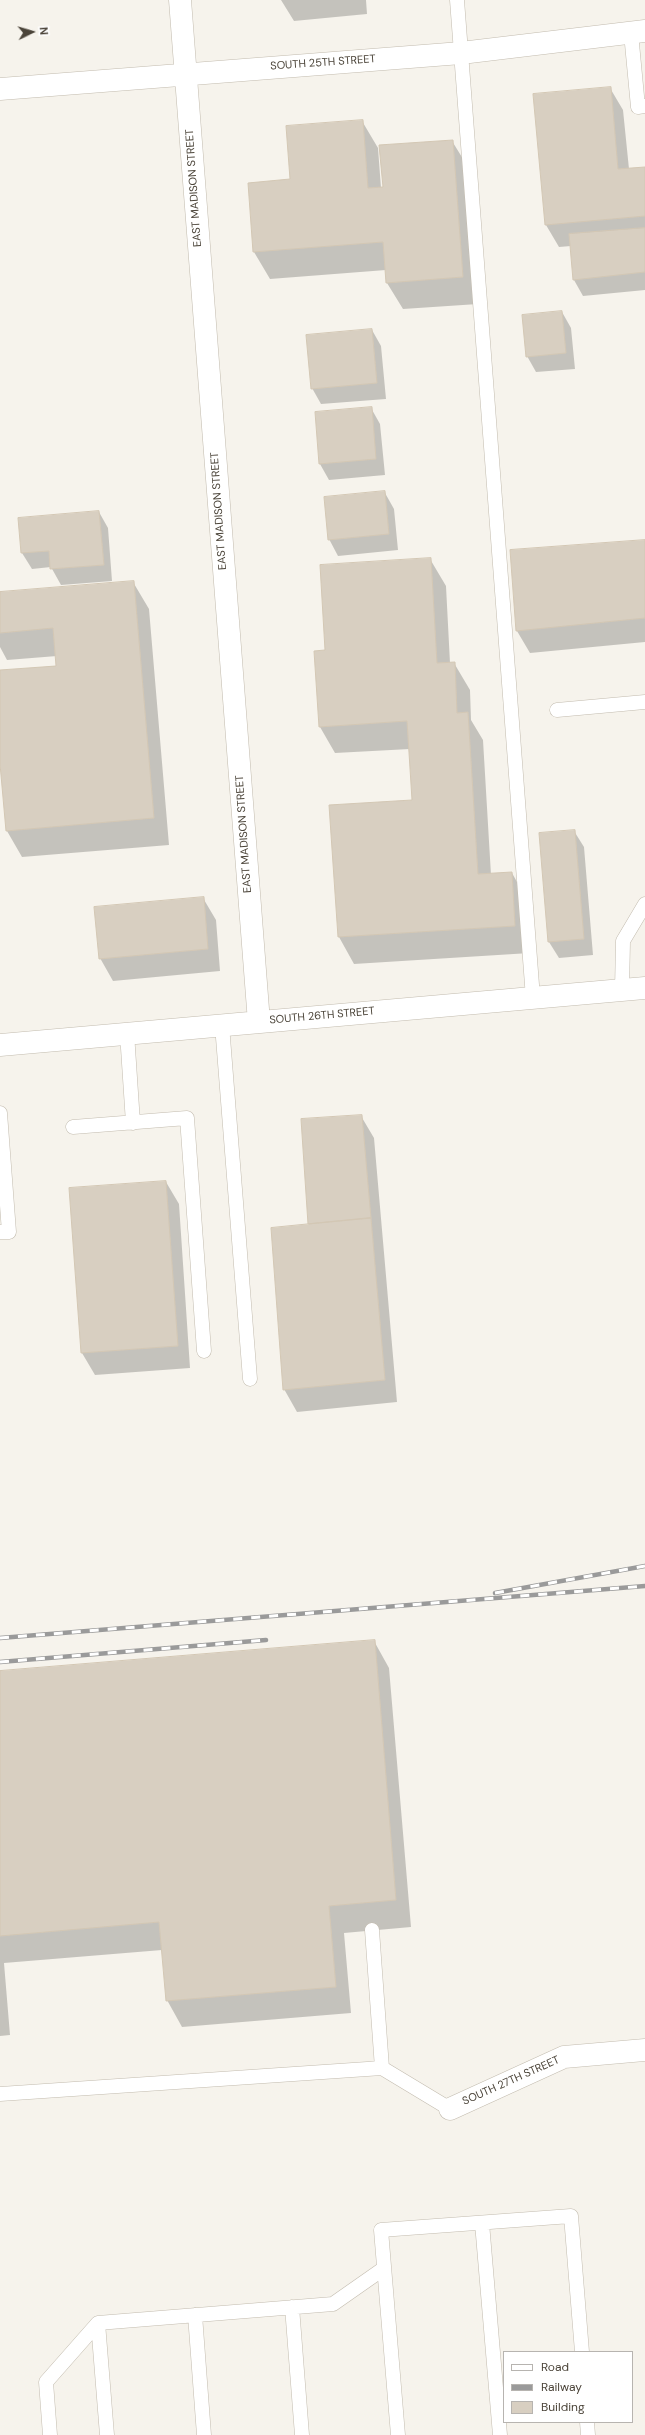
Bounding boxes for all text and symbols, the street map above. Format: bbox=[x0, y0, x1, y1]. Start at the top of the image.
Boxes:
north arrow bbox=[12, 12, 52, 52]
text: N bbox=[37, 26, 51, 36]
street label: SOUTH 25TH STREET bbox=[270, 53, 376, 73]
street label: EAST MADISON STREET bbox=[183, 128, 205, 248]
street label: EAST MADISON STREET bbox=[208, 451, 230, 571]
street label: EAST MADISON STREET bbox=[233, 774, 255, 894]
street label: SOUTH 26TH STREET bbox=[269, 1005, 375, 1027]
street label: SOUTH 27TH STREET bbox=[460, 2054, 562, 2108]
legend bbox=[503, 2351, 633, 2423]
text: Road bbox=[541, 2359, 569, 2375]
text: Railway bbox=[541, 2379, 582, 2395]
text: Building bbox=[541, 2399, 585, 2415]

